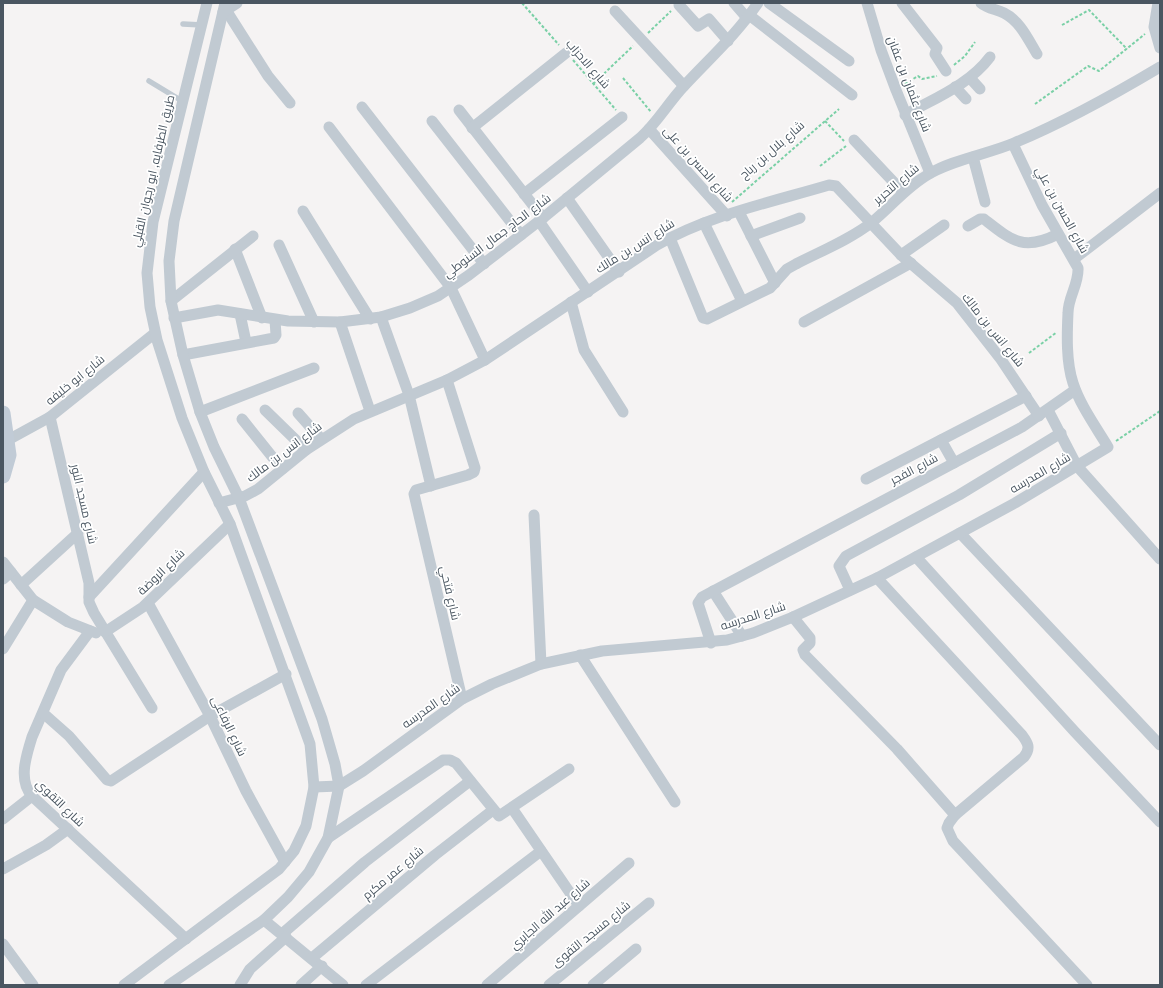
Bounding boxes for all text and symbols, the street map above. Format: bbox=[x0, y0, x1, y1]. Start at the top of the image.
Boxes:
street label: شارع عثمان بن عفان bbox=[883, 34, 934, 134]
street label: شارع الاحزاب bbox=[562, 37, 613, 92]
street label: طريق الطرفايه, ابو رجوان القبلي bbox=[129, 93, 180, 249]
street label: شارع بلال بن رباح bbox=[737, 118, 808, 183]
street label: شارع الحسن بن على bbox=[660, 123, 736, 205]
street label: شارع التحرير bbox=[870, 161, 922, 209]
street label: شارع الحسن بن علي bbox=[1030, 164, 1092, 257]
street label: شارع الحاج جمال السنوطي bbox=[441, 191, 555, 283]
street label: شارع انس بن مالك bbox=[593, 216, 678, 277]
street label: شارع انس بن مالك bbox=[958, 290, 1027, 370]
street label: شارع ابو خليفه bbox=[43, 352, 108, 409]
street label: شارع انس بن مالك bbox=[244, 419, 325, 486]
street label: شارع المدرسه bbox=[1007, 450, 1073, 497]
street label: شارع الفجر bbox=[887, 451, 941, 489]
street label: شارع مسجد النور bbox=[67, 462, 100, 546]
street label: شارع الروضة bbox=[135, 546, 188, 599]
street label: شارع فتحي bbox=[434, 565, 463, 622]
street label: شارع المدرسه bbox=[719, 599, 788, 634]
street label: شارع المدرسه bbox=[399, 681, 463, 732]
street label: شارع الرفاعى bbox=[208, 694, 250, 759]
street label: شارع التقوي bbox=[31, 776, 87, 832]
street label: شارع عمر مكرم bbox=[360, 843, 427, 903]
street label: شارع عبد الله الجابري bbox=[507, 875, 595, 955]
street label: شارع مسجد التقوى bbox=[549, 898, 634, 971]

